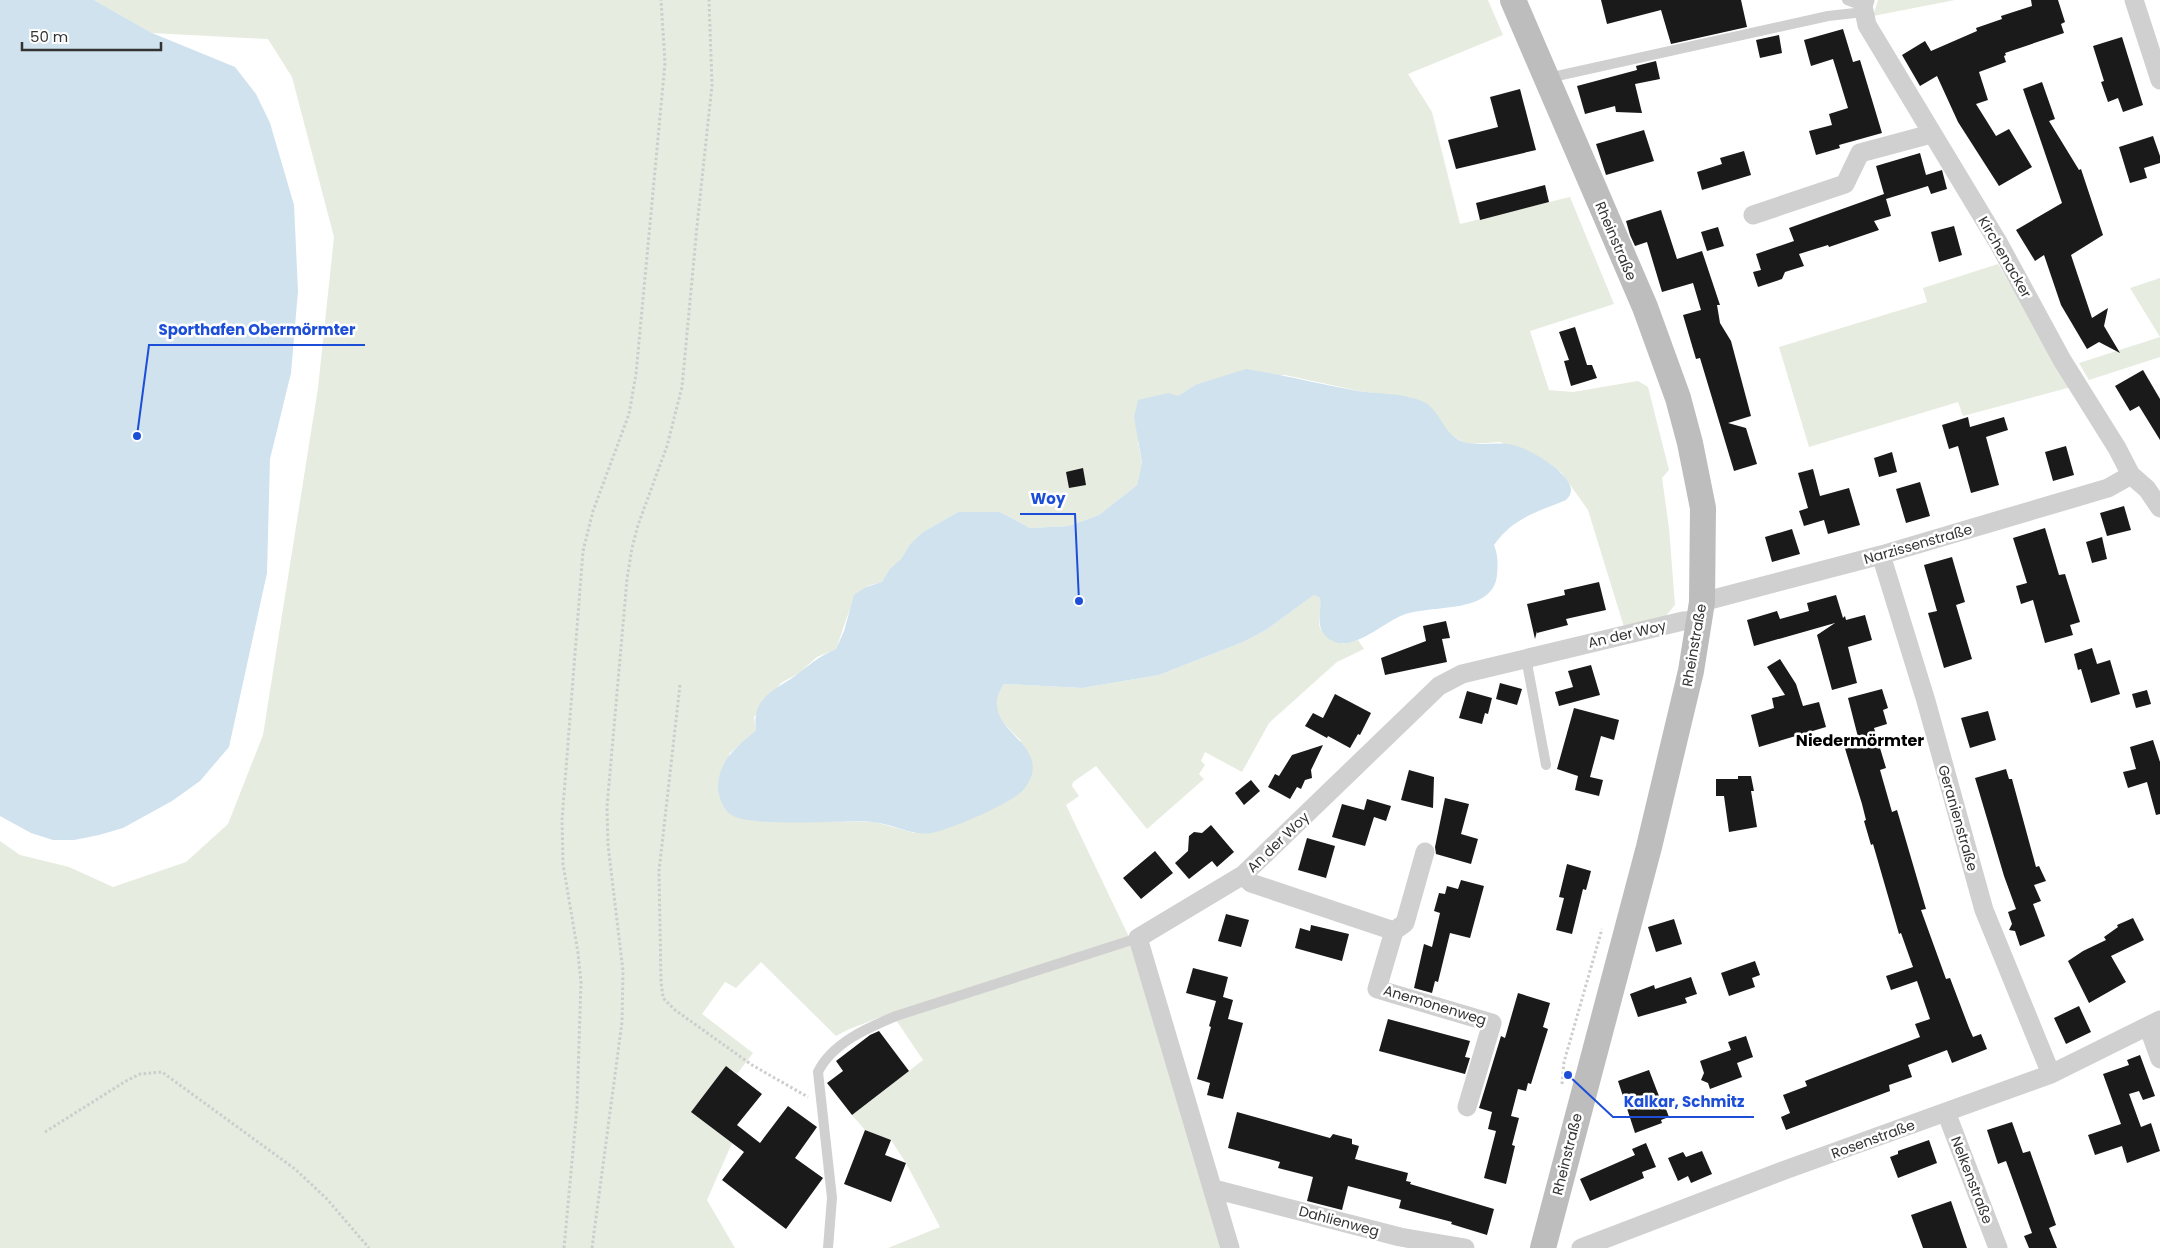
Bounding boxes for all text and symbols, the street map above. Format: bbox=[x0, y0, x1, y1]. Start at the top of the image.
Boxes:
scale bar bbox=[22, 20, 161, 52]
text: 50 m bbox=[30, 26, 68, 47]
street label: Rheinstraße bbox=[1590, 198, 1642, 284]
street label: Kirchenacker bbox=[1974, 212, 2036, 302]
callout: Sporthafen Obermörmter bbox=[149, 315, 365, 345]
text: Sporthafen Obermörmter bbox=[159, 319, 356, 340]
callout: Woy bbox=[1020, 484, 1075, 514]
text: Woy bbox=[1031, 488, 1066, 509]
street label: Narzissenstraße bbox=[1861, 519, 1975, 569]
street label: Rheinstraße bbox=[1677, 602, 1711, 688]
street label: An der Woy bbox=[1586, 615, 1668, 653]
district label: Niedermörmter bbox=[1796, 729, 1924, 752]
street label: Geranienstraße bbox=[1933, 763, 1983, 874]
street label: An der Woy bbox=[1242, 807, 1314, 877]
street label: Anemonenweg bbox=[1381, 980, 1489, 1030]
callout: Kalkar, Schmitz bbox=[1613, 1087, 1754, 1117]
text: Kalkar, Schmitz bbox=[1624, 1091, 1744, 1112]
street label: Rheinstraße bbox=[1547, 1111, 1587, 1197]
street label: Rosenstraße bbox=[1828, 1114, 1918, 1163]
street label: Nelkenstraße bbox=[1946, 1133, 1998, 1227]
street label: Dahlienweg bbox=[1297, 1201, 1381, 1241]

